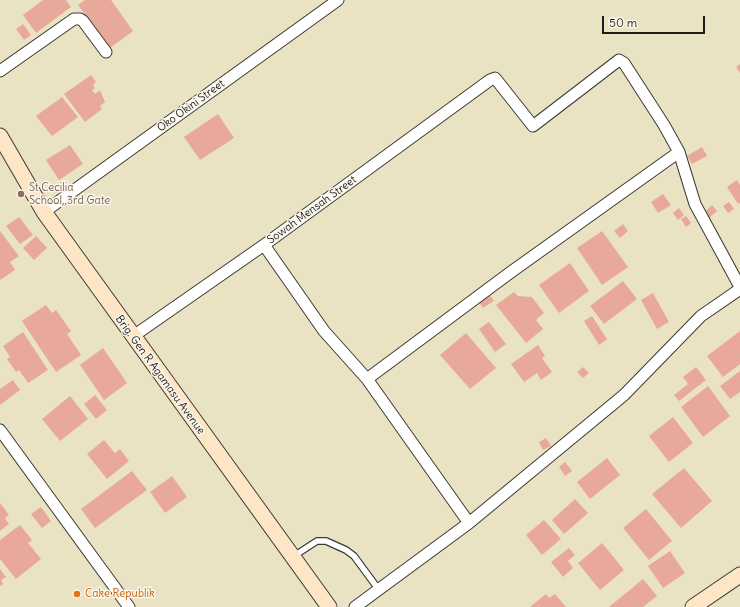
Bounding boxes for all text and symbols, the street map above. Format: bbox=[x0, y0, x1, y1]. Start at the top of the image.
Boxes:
scale bar bbox=[604, 8, 707, 34]
text: 50 m bbox=[609, 15, 637, 30]
street label: Oko Okini Street bbox=[155, 77, 227, 135]
street label: Sowah Mensah Street bbox=[265, 173, 359, 247]
place label: St Cecilia School, 3rd Gate bbox=[29, 181, 110, 207]
marker: St Cecilia School, 3rd Gate bbox=[16, 189, 26, 199]
street label: Brig. Gen R Agamasu Avenue bbox=[112, 313, 208, 437]
place label: Cake Republik bbox=[85, 587, 154, 601]
marker: Cake Republik bbox=[72, 589, 82, 599]

